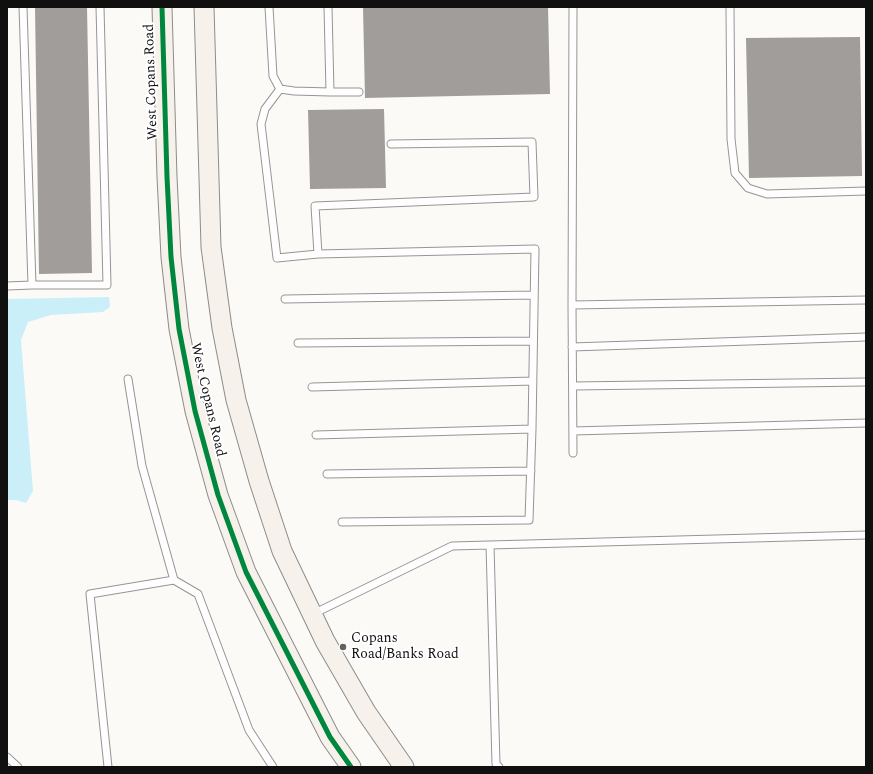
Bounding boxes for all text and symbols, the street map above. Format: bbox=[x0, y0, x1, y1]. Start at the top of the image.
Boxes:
street label: West Copans Road bbox=[142, 24, 162, 140]
street label: West Copans Road bbox=[186, 341, 228, 459]
place label: Copans Road/Banks Road bbox=[351, 631, 459, 664]
marker: Copans Road/Banks Road bbox=[338, 642, 348, 652]

